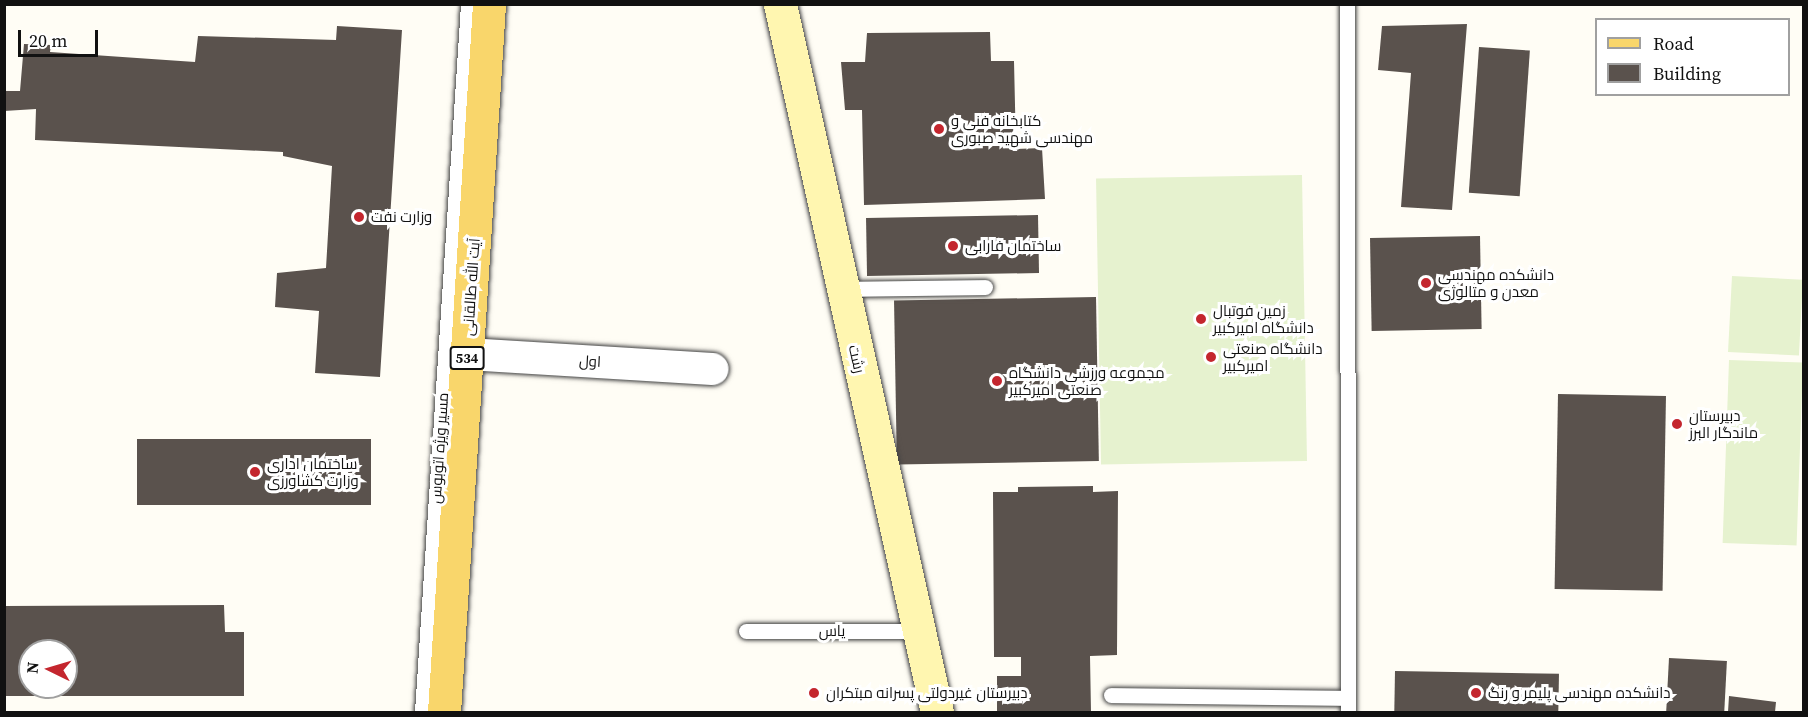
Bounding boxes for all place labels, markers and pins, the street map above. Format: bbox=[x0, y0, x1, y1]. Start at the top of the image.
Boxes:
place label: کتابخانه فنی و مهندسی شهید صبوری bbox=[951, 111, 1093, 146]
marker: کتابخانه فنی و مهندسی شهید صبوری bbox=[932, 122, 946, 136]
place label: وزارت نفت bbox=[371, 208, 432, 226]
marker: وزارت نفت bbox=[352, 210, 366, 224]
place label: ساختمان فارابی bbox=[965, 237, 1061, 255]
marker: ساختمان فارابی bbox=[946, 239, 960, 253]
place label: دانشکده مهندسی معدن و متالوژی bbox=[1438, 265, 1554, 300]
marker: دانشکده مهندسی معدن و متالوژی bbox=[1419, 276, 1433, 290]
place label: زمین فوتبال دانشگاه امیرکبیر bbox=[1213, 301, 1314, 336]
marker: زمین فوتبال دانشگاه امیرکبیر bbox=[1194, 312, 1208, 326]
place label: دانشگاه صنعتی امیرکبیر bbox=[1223, 339, 1322, 374]
marker: دانشگاه صنعتی امیرکبیر bbox=[1204, 350, 1218, 364]
place label: مجموعه ورزشی دانشگاه صنعتی امیرکبیر bbox=[1009, 363, 1165, 398]
marker: مجموعه ورزشی دانشگاه صنعتی امیرکبیر bbox=[990, 374, 1004, 388]
place label: دبیرستان ماندگار البرز bbox=[1689, 406, 1758, 441]
marker: دبیرستان ماندگار البرز bbox=[1670, 417, 1684, 431]
place label: ساختمان اداری وزارت کشاورزی bbox=[267, 454, 359, 489]
marker: ساختمان اداری وزارت کشاورزی bbox=[248, 465, 262, 479]
place label: دبیرستان غیردولتی پسرانه مبتکران bbox=[826, 684, 1028, 702]
place label: دانشکده مهندسی پلیمر و رنگ bbox=[1488, 684, 1670, 702]
marker: دبیرستان غیردولتی پسرانه مبتکران bbox=[807, 686, 821, 700]
marker: دانشکده مهندسی پلیمر و رنگ bbox=[1469, 686, 1483, 700]

